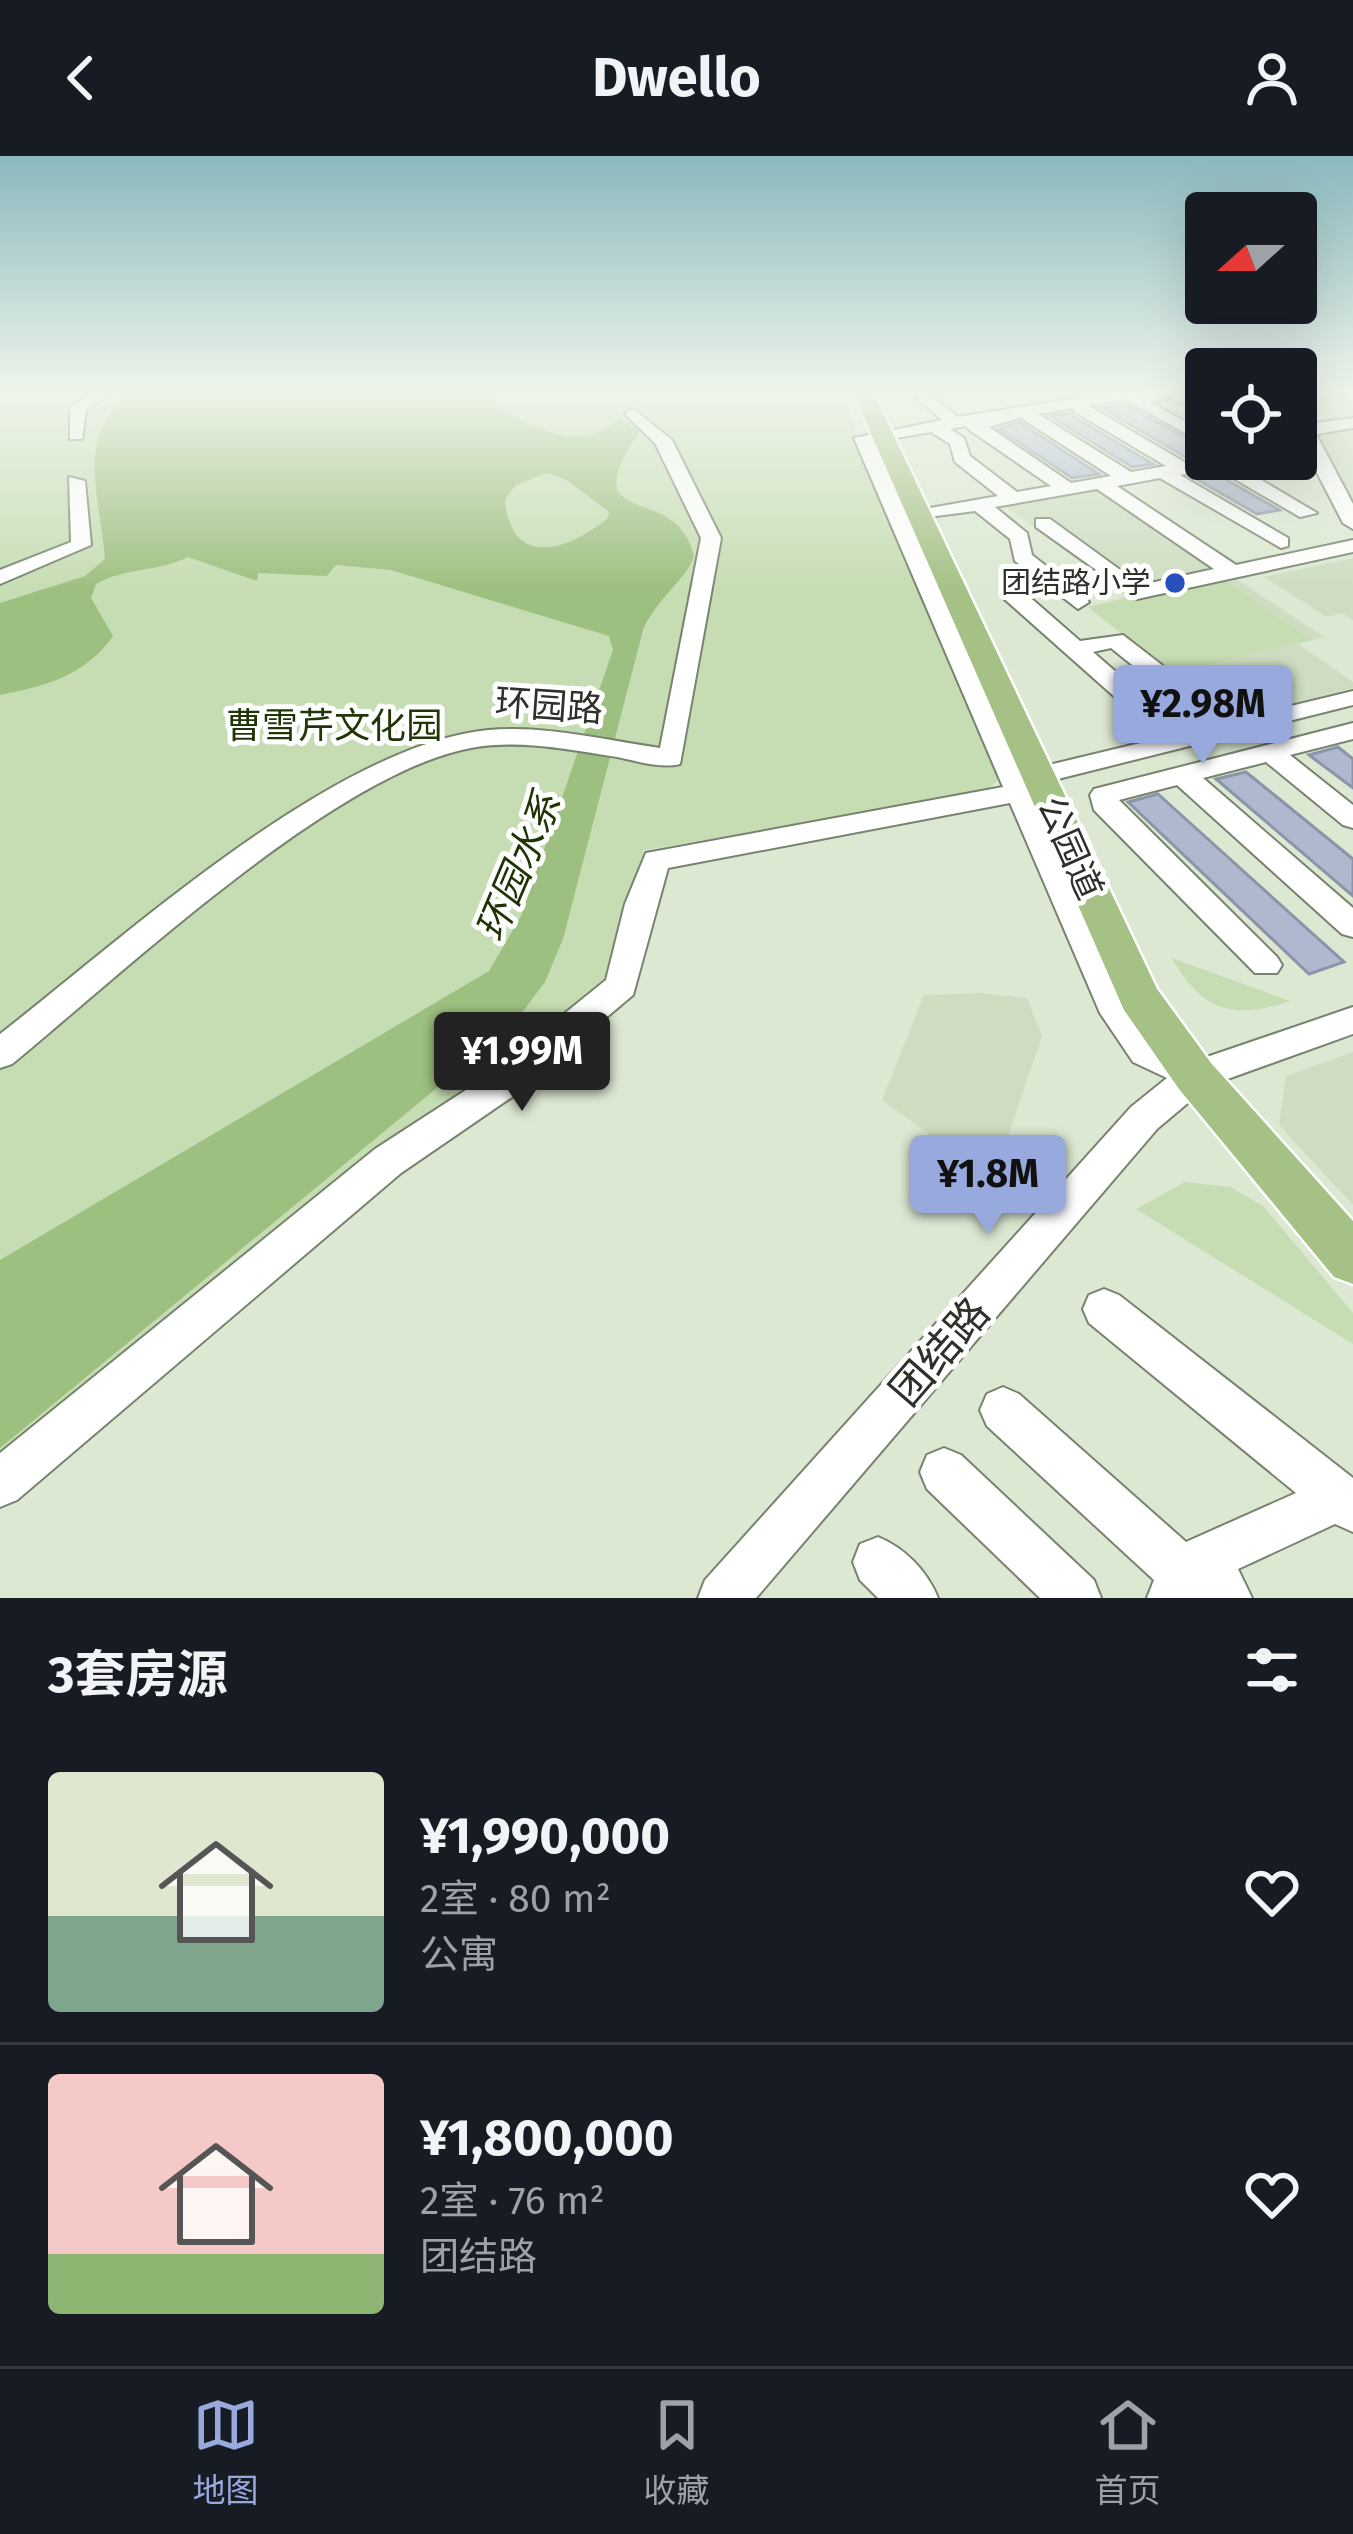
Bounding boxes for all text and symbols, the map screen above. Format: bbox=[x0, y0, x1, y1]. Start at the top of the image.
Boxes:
icon: back bbox=[48, 45, 114, 111]
icon: person bbox=[1239, 45, 1305, 111]
text: Dwello bbox=[592, 46, 761, 110]
north arrow bbox=[1185, 192, 1317, 324]
map controls bbox=[1185, 192, 1317, 480]
button: locate bbox=[1185, 348, 1317, 480]
place label: 团结路小学 bbox=[1001, 565, 1151, 601]
marker: 团结路小学 bbox=[1162, 570, 1188, 596]
pin: ¥2.98M bbox=[1105, 665, 1301, 767]
street label: 环园路 bbox=[494, 680, 604, 732]
text: ¥2.98M bbox=[1140, 681, 1266, 727]
park label: 曹雪芹文化园 bbox=[226, 704, 442, 748]
water label: 环园水系 bbox=[467, 784, 571, 948]
street label: 公园道 bbox=[1028, 790, 1112, 906]
pin: ¥1.99M bbox=[424, 1012, 620, 1114]
text: ¥1.99M bbox=[461, 1028, 583, 1074]
pin: ¥1.8M bbox=[904, 1135, 1072, 1237]
text: ¥1.8M bbox=[937, 1151, 1039, 1197]
street label: 团结路 bbox=[880, 1288, 1000, 1416]
icon: filters bbox=[1239, 1637, 1305, 1703]
text: 3套房源 bbox=[48, 1644, 228, 1706]
text: ¥1,990,000 bbox=[420, 1805, 670, 1867]
icon: home bbox=[144, 1820, 288, 1964]
icon: heart bbox=[1239, 1859, 1305, 1925]
text: 2室 · 80 m² bbox=[420, 1876, 611, 1922]
text: 公寓 bbox=[420, 1932, 498, 1978]
text: ¥1,800,000 bbox=[420, 2107, 674, 2169]
icon: home bbox=[144, 2122, 288, 2266]
icon: heart bbox=[1239, 2161, 1305, 2227]
text: 2室 · 76 m² bbox=[420, 2178, 605, 2224]
text: 团结路 bbox=[420, 2234, 537, 2280]
tab: 地图 bbox=[193, 2392, 259, 2512]
tab: 收藏 bbox=[644, 2392, 710, 2512]
tab: 首页 bbox=[1095, 2392, 1161, 2512]

